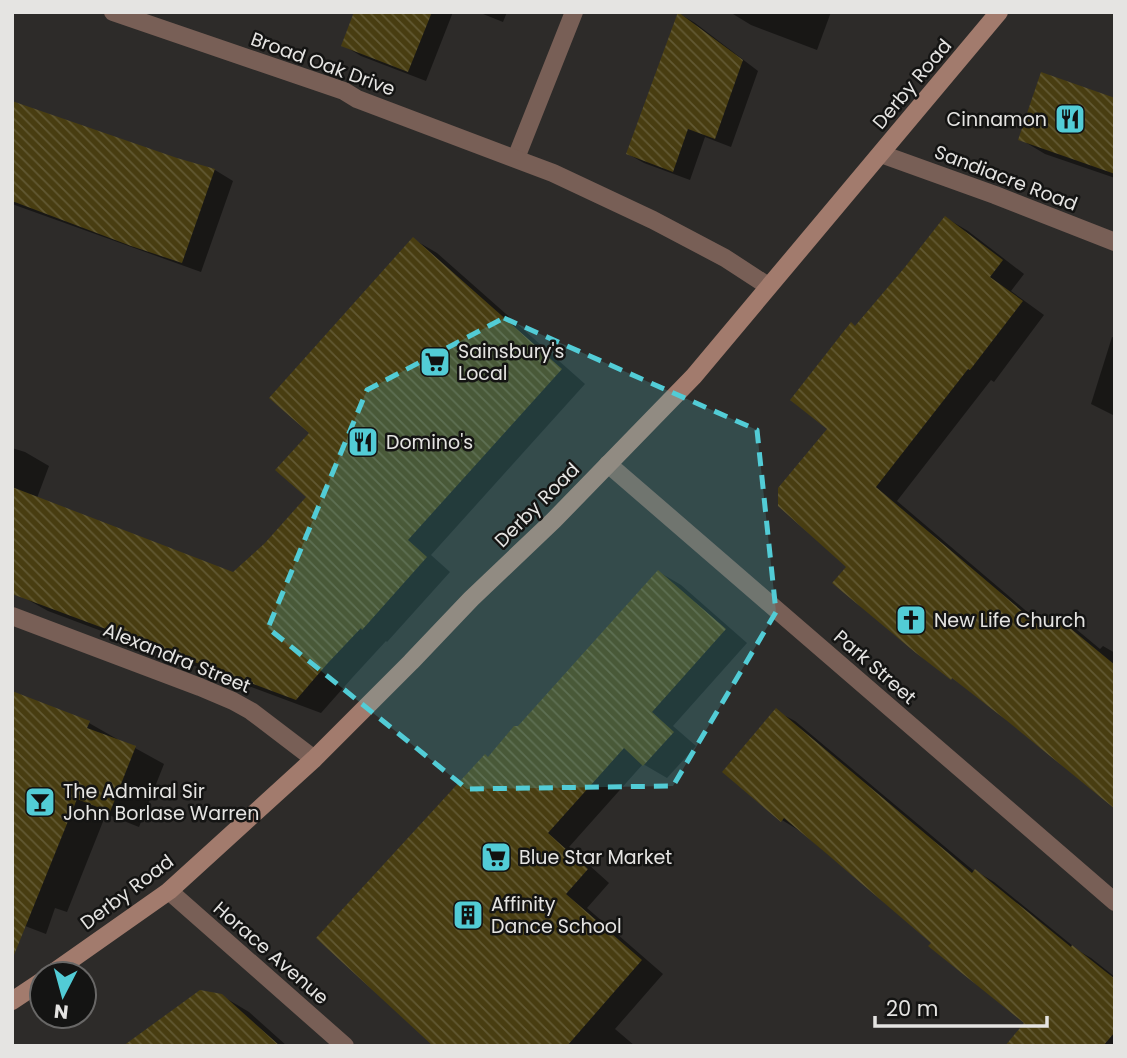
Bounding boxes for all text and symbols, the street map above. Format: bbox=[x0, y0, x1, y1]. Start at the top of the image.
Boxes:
street label: Broad Oak Drive bbox=[247, 25, 399, 103]
street label: Derby Road bbox=[866, 33, 958, 135]
restaurant icon: Cinnamon bbox=[1053, 102, 1087, 136]
place label: Cinnamon bbox=[947, 106, 1047, 133]
street label: Sandiacre Road bbox=[930, 138, 1082, 218]
place label: Sainsbury's Local bbox=[458, 338, 564, 387]
supermarket icon: Sainsbury's Local bbox=[418, 345, 452, 379]
restaurant icon: Domino's bbox=[346, 425, 380, 459]
place label: Domino's bbox=[386, 429, 473, 456]
street label: Derby Road bbox=[488, 456, 586, 554]
church icon: New Life Church bbox=[894, 603, 928, 637]
place label: New Life Church bbox=[934, 607, 1086, 634]
street label: Alexandra Street bbox=[99, 616, 255, 700]
street label: Park Street bbox=[828, 624, 922, 711]
place label: The Admiral Sir John Borlase Warren bbox=[63, 778, 259, 827]
bar icon: The Admiral Sir John Borlase Warren bbox=[23, 785, 57, 819]
supermarket icon: Blue Star Market bbox=[479, 840, 513, 874]
place label: Blue Star Market bbox=[519, 844, 672, 871]
street label: Derby Road bbox=[75, 848, 179, 936]
place label: Affinity Dance School bbox=[491, 891, 622, 940]
street label: Horace Avenue bbox=[207, 895, 335, 1011]
building icon: Affinity Dance School bbox=[451, 898, 485, 932]
north arrow bbox=[28, 960, 98, 1030]
scale bar bbox=[875, 984, 1046, 1028]
text: 20 m bbox=[886, 994, 939, 1023]
text: N bbox=[53, 997, 70, 1026]

